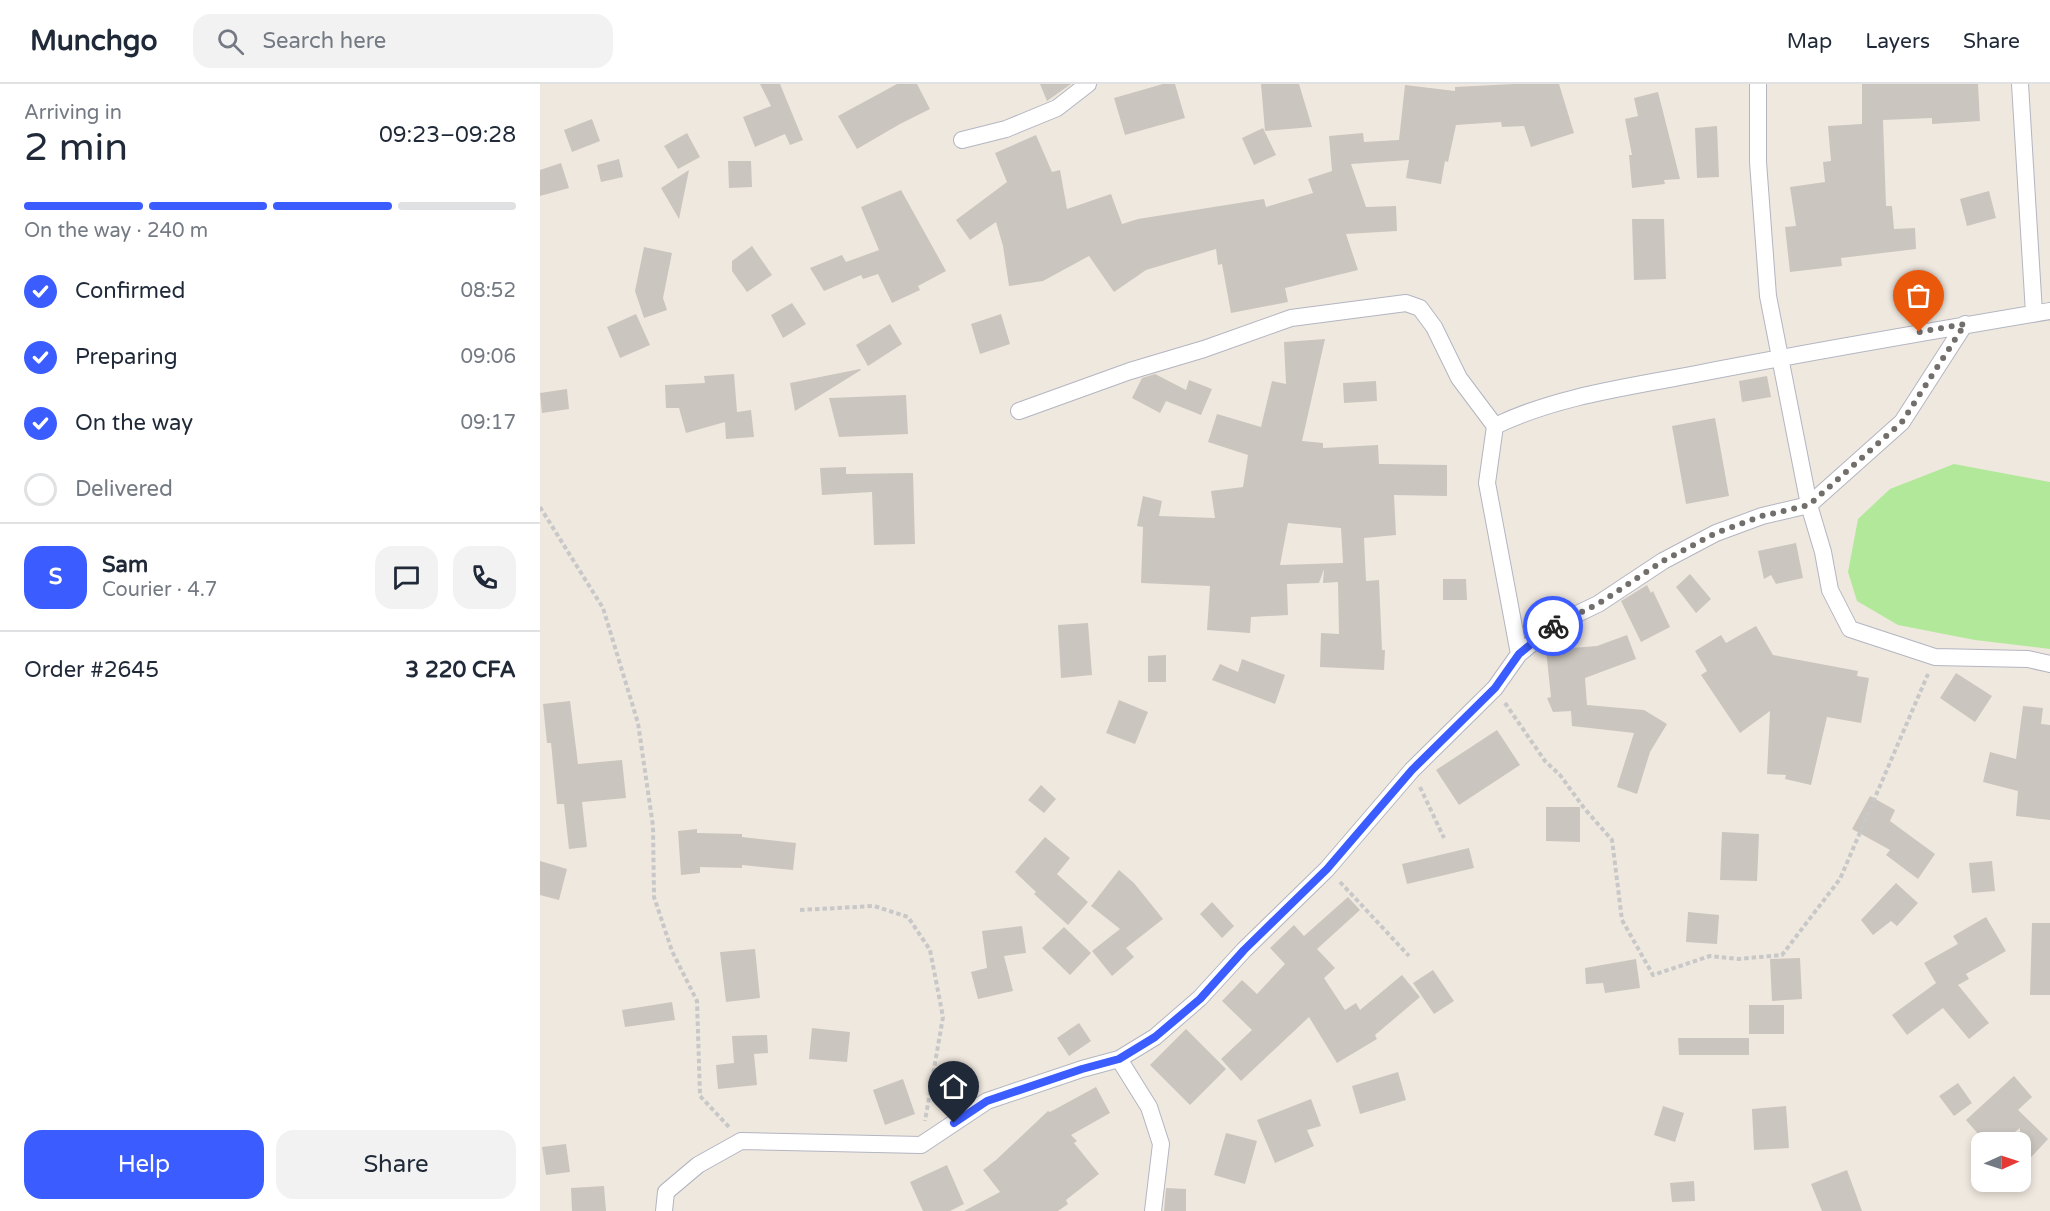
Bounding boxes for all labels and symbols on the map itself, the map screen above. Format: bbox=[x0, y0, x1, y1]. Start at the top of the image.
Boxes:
pin bbox=[1893, 270, 1944, 332]
courier bbox=[1523, 596, 1583, 656]
pin bbox=[928, 1061, 979, 1123]
north arrow bbox=[1971, 1132, 2031, 1192]

